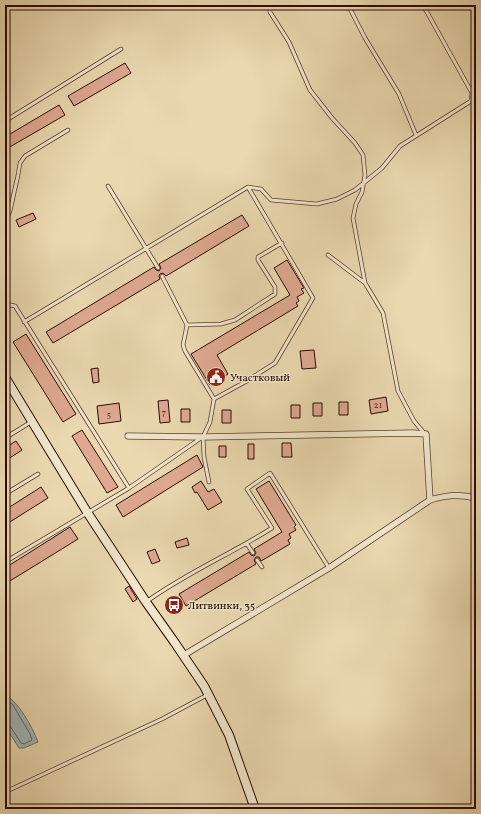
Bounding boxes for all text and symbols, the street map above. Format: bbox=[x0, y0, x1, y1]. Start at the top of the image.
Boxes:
public building icon: Участковый bbox=[205, 366, 227, 388]
place label: Участковый bbox=[230, 371, 290, 386]
house number: 21 bbox=[374, 399, 382, 412]
house number: 7 bbox=[162, 406, 166, 419]
house number: 5 bbox=[107, 408, 111, 421]
bus stop icon: Литвинки, 35 bbox=[163, 594, 185, 616]
place label: Литвинки, 35 bbox=[188, 599, 255, 614]

